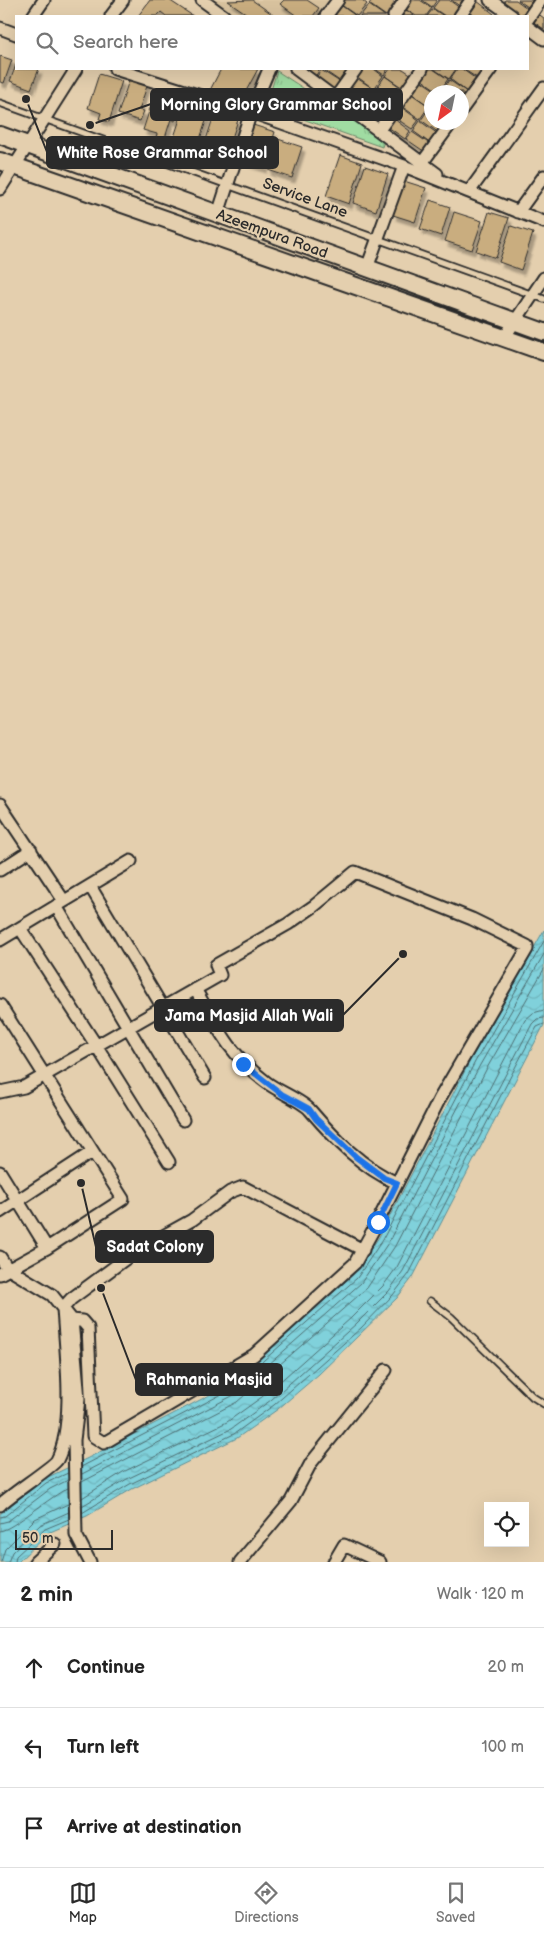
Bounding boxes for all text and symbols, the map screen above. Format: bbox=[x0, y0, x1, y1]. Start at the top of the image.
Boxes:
search box bbox=[15, 15, 529, 70]
icon: search bbox=[33, 29, 61, 57]
text: Search here bbox=[73, 31, 178, 54]
north arrow bbox=[424, 85, 469, 130]
callout: Morning Glory Grammar School bbox=[151, 89, 402, 120]
text: Morning Glory Grammar School bbox=[161, 96, 391, 115]
callout: White Rose Grammar School bbox=[47, 137, 278, 168]
text: White Rose Grammar School bbox=[57, 144, 267, 163]
street label: Service Lane bbox=[260, 174, 350, 222]
street label: Azeempura Road bbox=[214, 205, 330, 263]
callout: Jama Masjid Allah Wali bbox=[155, 1000, 343, 1031]
text: Jama Masjid Allah Wali bbox=[165, 1007, 333, 1026]
route end bbox=[232, 1053, 255, 1076]
route start bbox=[367, 1211, 390, 1234]
callout: Sadat Colony bbox=[96, 1231, 213, 1262]
text: Sadat Colony bbox=[107, 1238, 204, 1257]
callout: Rahmania Masjid bbox=[136, 1364, 282, 1395]
text: Rahmania Masjid bbox=[146, 1371, 272, 1390]
map controls bbox=[484, 1502, 529, 1547]
button: locate bbox=[484, 1502, 529, 1547]
scale bar bbox=[15, 1527, 112, 1550]
text: 50 m bbox=[22, 1530, 54, 1547]
text: 2 min bbox=[20, 1582, 73, 1607]
text: Walk · 120 m bbox=[437, 1585, 524, 1604]
icon: ahead bbox=[20, 1654, 48, 1682]
text: Continue bbox=[67, 1656, 145, 1679]
text: 20 m bbox=[488, 1658, 524, 1677]
icon: left bbox=[20, 1734, 48, 1762]
text: Turn left bbox=[67, 1736, 139, 1759]
text: 100 m bbox=[481, 1738, 524, 1757]
icon: arrive bbox=[20, 1814, 48, 1842]
text: Arrive at destination bbox=[67, 1816, 242, 1839]
tab: Map bbox=[69, 1879, 97, 1926]
tab: Directions bbox=[234, 1879, 299, 1926]
tab: Saved bbox=[436, 1879, 475, 1926]

